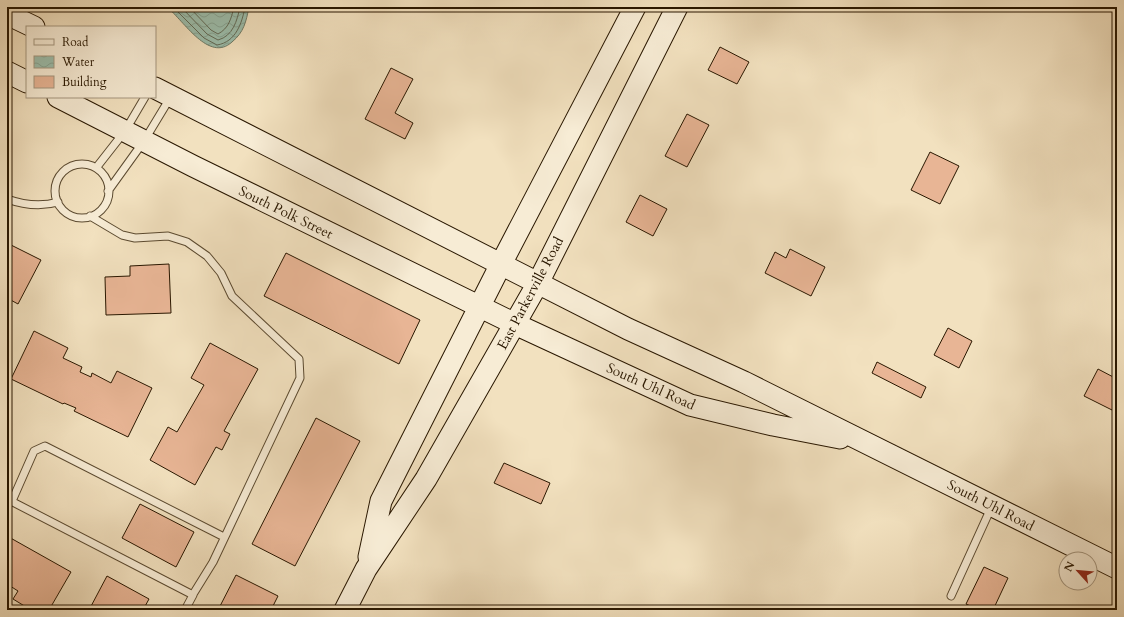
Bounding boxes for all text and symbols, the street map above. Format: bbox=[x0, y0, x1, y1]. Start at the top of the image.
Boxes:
legend bbox=[26, 26, 156, 98]
text: Road bbox=[62, 34, 89, 50]
text: Water bbox=[61, 54, 95, 70]
text: Building bbox=[62, 74, 107, 90]
street label: South Polk Street bbox=[236, 181, 337, 244]
street label: East Parkerville Road bbox=[493, 233, 568, 353]
street label: South Uhl Road bbox=[603, 358, 699, 415]
street label: South Uhl Road bbox=[944, 475, 1038, 536]
north arrow bbox=[1058, 551, 1098, 591]
text: N bbox=[1061, 559, 1079, 574]

